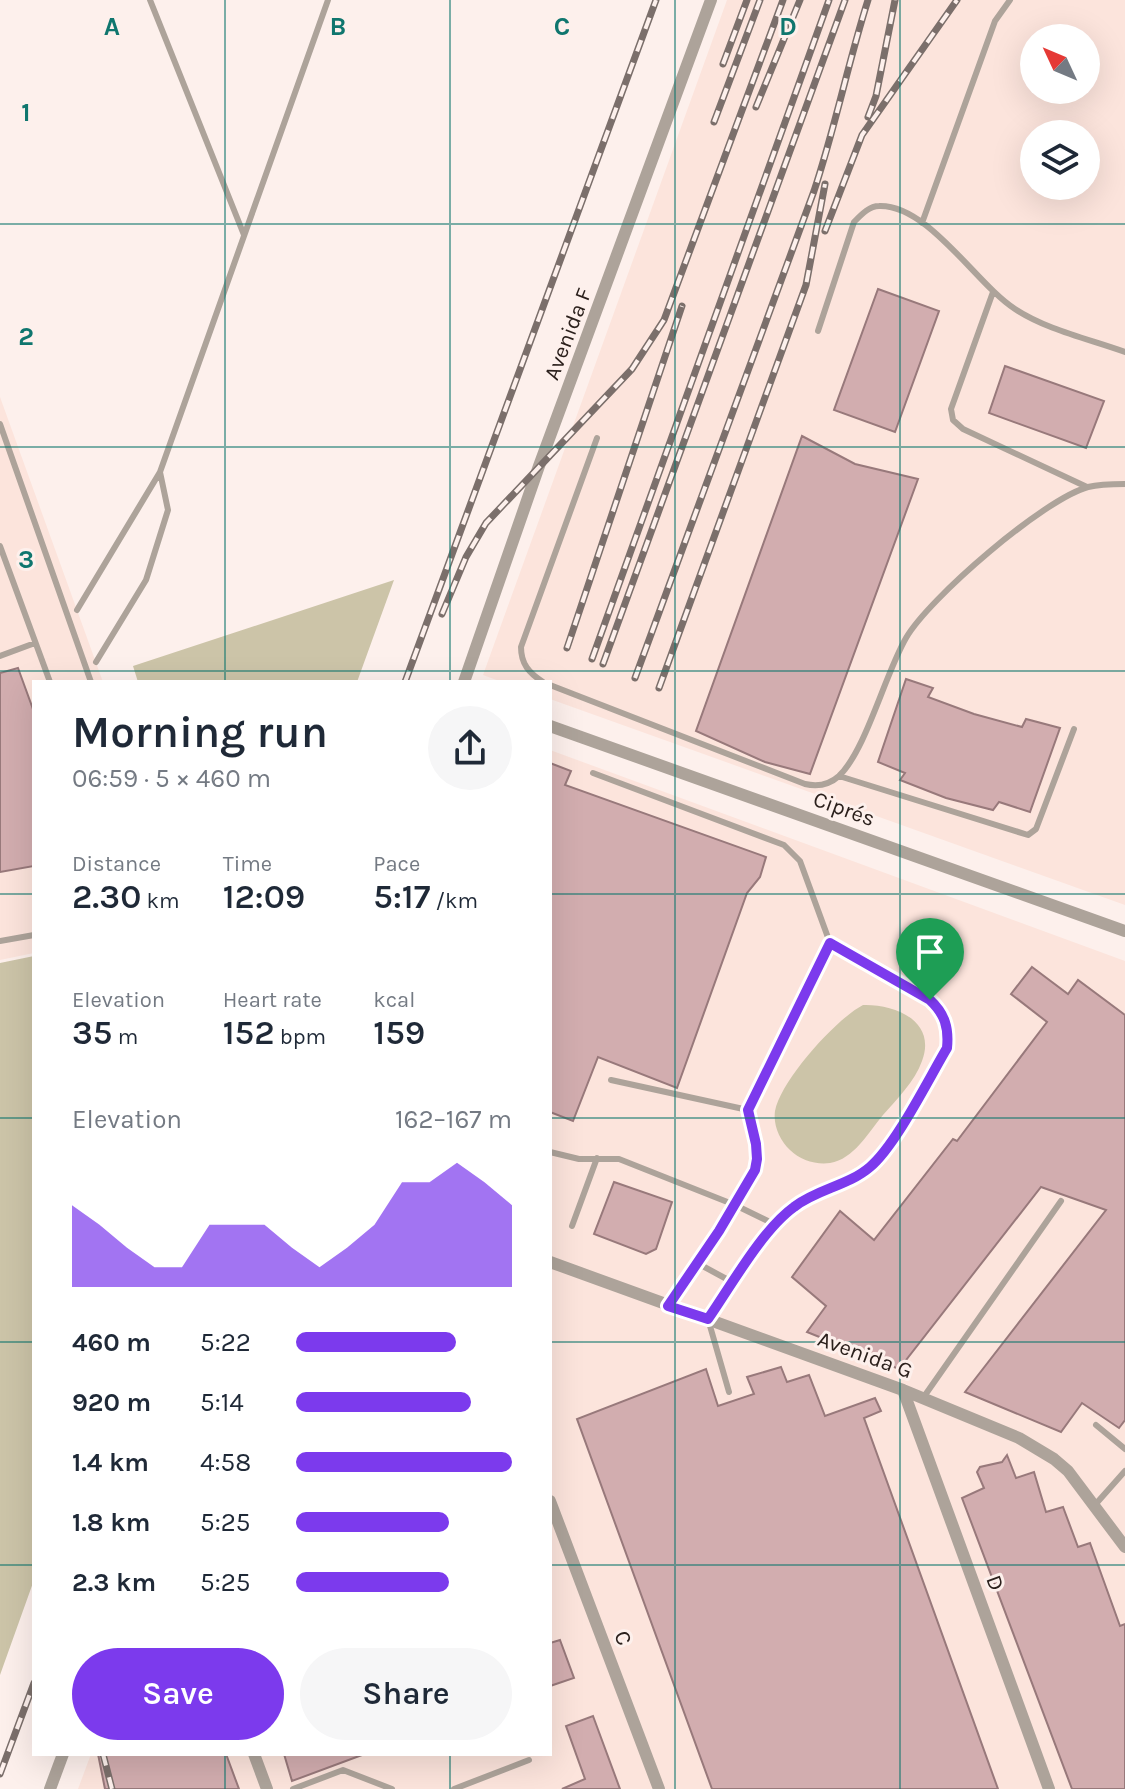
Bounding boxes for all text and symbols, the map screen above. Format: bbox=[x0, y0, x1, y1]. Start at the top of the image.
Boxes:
text: A bbox=[104, 11, 120, 42]
text: B bbox=[330, 11, 346, 42]
text: C bbox=[554, 11, 570, 42]
text: D bbox=[779, 11, 797, 42]
north arrow bbox=[1020, 24, 1100, 104]
map controls bbox=[1020, 24, 1100, 200]
text: 1 bbox=[21, 97, 31, 128]
button: layers bbox=[1020, 120, 1100, 200]
street label: Avenida F bbox=[539, 284, 597, 384]
text: 2 bbox=[18, 321, 34, 352]
text: 3 bbox=[18, 544, 34, 575]
button: share bbox=[428, 706, 512, 790]
text: Morning run bbox=[72, 707, 328, 758]
text: 06:59 · 5 × 460 m bbox=[72, 763, 271, 794]
street label: Ciprés bbox=[810, 786, 878, 832]
text: Distance bbox=[72, 851, 161, 877]
text: Time bbox=[223, 851, 272, 877]
text: Pace bbox=[373, 851, 420, 877]
text: 2.30 bbox=[72, 877, 141, 917]
text: 12:09 bbox=[223, 877, 305, 917]
text: 5:17 bbox=[373, 877, 430, 917]
text: km bbox=[141, 888, 180, 914]
text: /km bbox=[430, 888, 478, 914]
pin bbox=[896, 918, 964, 1000]
icon: arrive bbox=[908, 930, 952, 974]
text: Elevation bbox=[72, 987, 165, 1013]
text: Heart rate bbox=[223, 987, 322, 1013]
text: kcal bbox=[373, 987, 415, 1013]
text: 35 bbox=[72, 1013, 112, 1053]
text: 152 bbox=[223, 1013, 275, 1053]
text: 159 bbox=[373, 1013, 425, 1053]
text: m bbox=[112, 1024, 138, 1050]
text: bpm bbox=[275, 1024, 326, 1050]
text: Elevation bbox=[72, 1104, 182, 1135]
text: 162–167 m bbox=[395, 1104, 512, 1135]
street label: Avenida G bbox=[814, 1326, 916, 1384]
text: 460 m bbox=[72, 1327, 151, 1358]
text: 5:22 bbox=[200, 1327, 251, 1358]
text: 920 m bbox=[72, 1387, 151, 1418]
text: 5:14 bbox=[200, 1387, 244, 1418]
text: 1.4 km bbox=[72, 1447, 149, 1478]
text: 4:58 bbox=[200, 1447, 251, 1478]
text: 1.8 km bbox=[72, 1507, 150, 1538]
text: 5:25 bbox=[200, 1507, 250, 1538]
text: 2.3 km bbox=[72, 1567, 156, 1598]
text: 5:25 bbox=[200, 1567, 250, 1598]
street label: D bbox=[980, 1572, 1010, 1594]
street label: C bbox=[608, 1627, 638, 1649]
button: Save bbox=[72, 1648, 284, 1740]
button: Share bbox=[300, 1648, 512, 1740]

